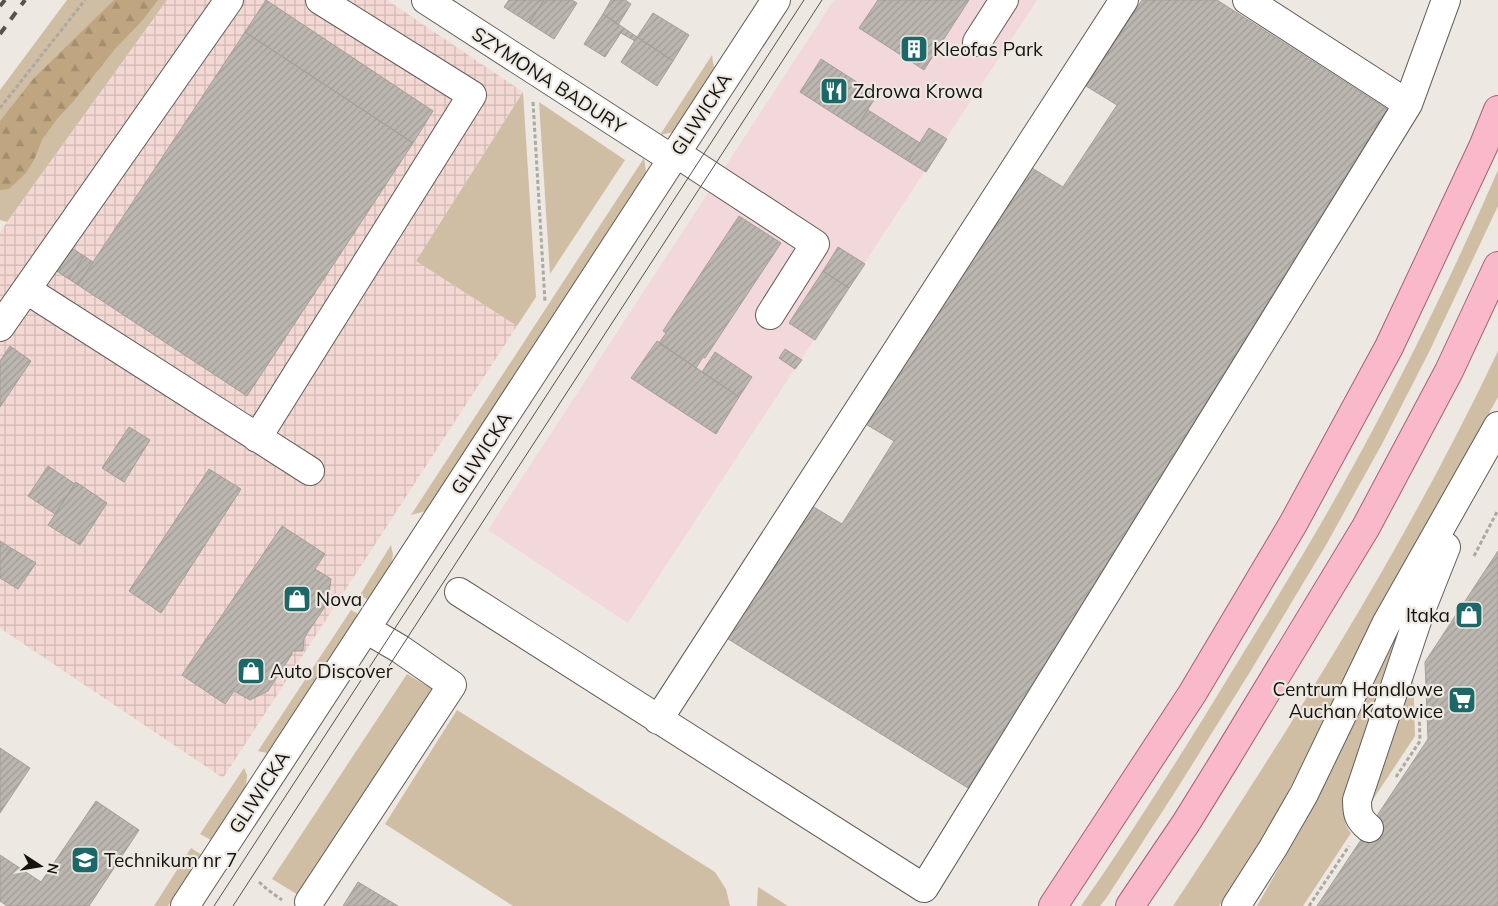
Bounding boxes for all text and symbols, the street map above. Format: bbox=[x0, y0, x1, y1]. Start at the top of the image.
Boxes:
street label: SZYMONA BADURY bbox=[468, 21, 631, 139]
building icon: Kleofas Park bbox=[899, 34, 929, 64]
place label: Kleofas Park bbox=[933, 37, 1043, 61]
street label: GLIWICKA bbox=[665, 68, 737, 160]
restaurant icon: Zdrowa Krowa bbox=[819, 76, 849, 106]
place label: Zdrowa Krowa bbox=[853, 79, 983, 103]
street label: GLIWICKA bbox=[445, 407, 517, 499]
shop icon: Nova bbox=[282, 584, 312, 614]
place label: Nova bbox=[316, 587, 362, 611]
shop icon: Itaka bbox=[1454, 600, 1484, 630]
place label: Itaka bbox=[1406, 603, 1450, 627]
shop icon: Auto Discover bbox=[236, 656, 266, 686]
place label: Auto Discover bbox=[270, 659, 393, 683]
place label: Centrum Handlowe Auchan Katowice bbox=[1273, 677, 1443, 723]
supermarket icon: Centrum Handlowe Auchan Katowice bbox=[1447, 685, 1477, 715]
street label: GLIWICKA bbox=[223, 746, 295, 838]
north arrow bbox=[15, 841, 65, 891]
school or university icon: Technikum nr 7 bbox=[70, 845, 100, 875]
place label: Technikum nr 7 bbox=[104, 848, 237, 872]
text: N bbox=[43, 862, 63, 876]

